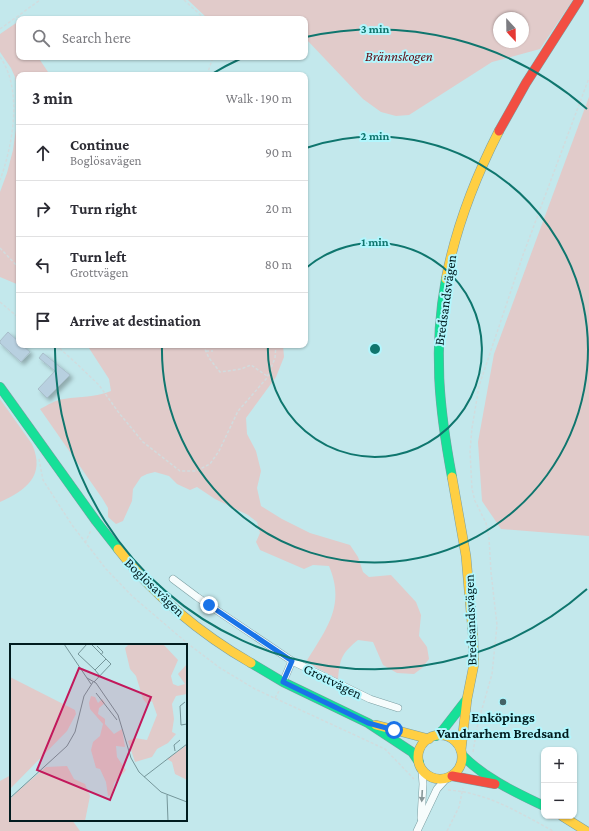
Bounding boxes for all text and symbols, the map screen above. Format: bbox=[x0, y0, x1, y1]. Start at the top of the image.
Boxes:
north arrow bbox=[493, 12, 529, 48]
search box bbox=[16, 16, 308, 60]
text: 3 min bbox=[361, 22, 389, 36]
icon: search bbox=[30, 27, 52, 49]
text: Search here bbox=[62, 30, 131, 46]
park label: Brännskogen bbox=[365, 48, 433, 64]
text: 3 min bbox=[32, 89, 73, 108]
text: Walk · 190 m bbox=[226, 91, 292, 106]
text: 2 min bbox=[361, 129, 390, 143]
text: Continue bbox=[70, 137, 129, 153]
icon: ahead bbox=[32, 142, 54, 164]
text: 90 m bbox=[265, 145, 292, 160]
text: Boglösavägen bbox=[70, 153, 142, 168]
icon: right bbox=[32, 198, 54, 220]
text: Turn right bbox=[70, 201, 137, 217]
text: 20 m bbox=[266, 201, 292, 216]
text: 1 min bbox=[361, 235, 389, 249]
text: Turn left bbox=[70, 249, 126, 265]
street label: Bredsandsvägen bbox=[431, 253, 459, 346]
icon: left bbox=[32, 254, 54, 276]
text: 80 m bbox=[265, 257, 292, 272]
text: Grottvägen bbox=[70, 265, 128, 280]
icon: arrive bbox=[32, 310, 54, 332]
text: Arrive at destination bbox=[70, 313, 201, 329]
centre of rings bbox=[368, 342, 382, 356]
street label: Boglösavägen bbox=[122, 554, 189, 620]
street label: Bredsandsvägen bbox=[460, 574, 480, 666]
route end bbox=[200, 596, 218, 614]
inset map bbox=[10, 644, 187, 821]
street label: Grottvägen bbox=[301, 660, 365, 702]
marker: Enköpings Vandrarhem Bredsand bbox=[498, 697, 508, 707]
place label: Enköpings Vandrarhem Bredsand bbox=[436, 709, 570, 741]
route start bbox=[385, 721, 403, 739]
map controls bbox=[541, 747, 577, 819]
button: + bbox=[541, 747, 577, 783]
button: − bbox=[541, 783, 577, 819]
one-way arrow bbox=[419, 790, 426, 802]

